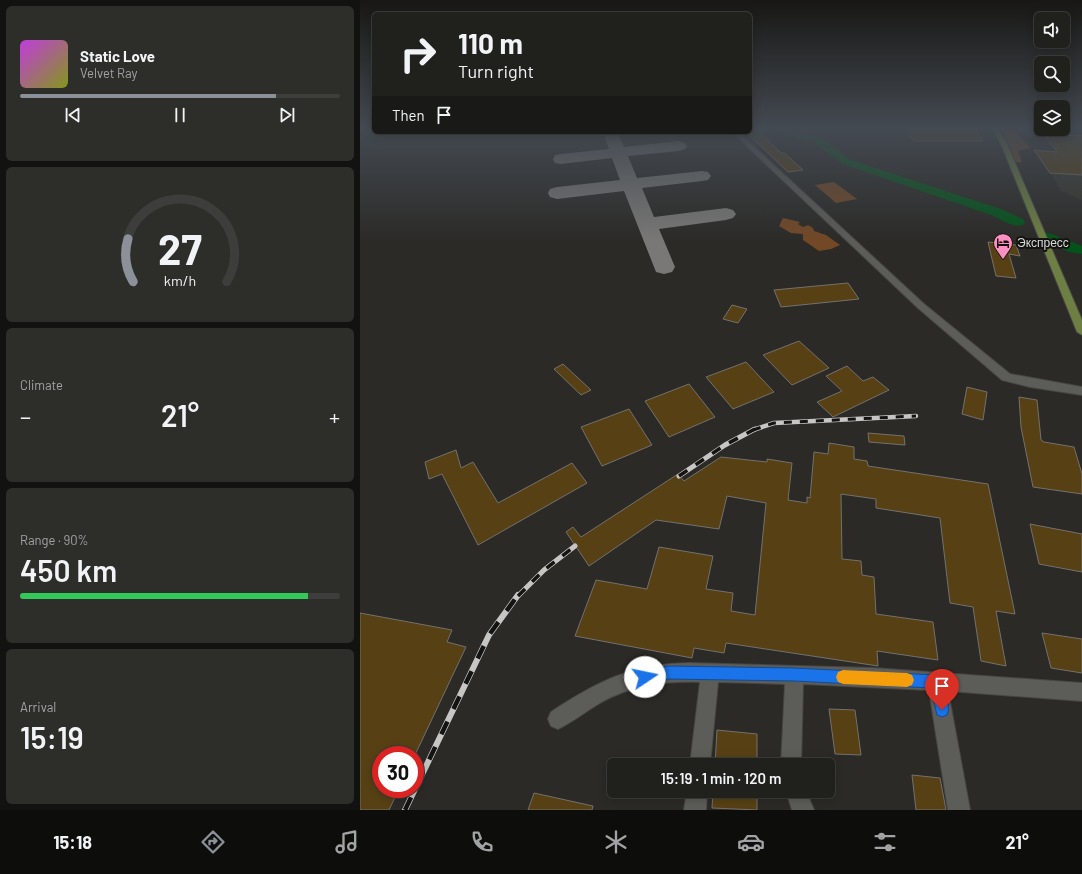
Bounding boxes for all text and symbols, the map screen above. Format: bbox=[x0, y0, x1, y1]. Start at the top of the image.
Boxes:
map controls bbox=[1034, 12, 1070, 136]
button: sound bbox=[1034, 12, 1070, 48]
text: 110 m bbox=[458, 26, 523, 60]
icon: right bbox=[392, 28, 444, 80]
text: Static Love bbox=[80, 47, 155, 65]
button: search bbox=[1034, 56, 1070, 92]
text: Turn right bbox=[458, 60, 534, 82]
text: Velvet Ray bbox=[80, 65, 138, 81]
button: layers bbox=[1034, 100, 1070, 136]
icon: previous bbox=[62, 104, 84, 126]
icon: pause bbox=[169, 104, 191, 126]
icon: next bbox=[276, 104, 298, 126]
icon: arrive bbox=[433, 104, 455, 126]
text: Then bbox=[392, 106, 425, 124]
text: 27 bbox=[158, 223, 202, 273]
hotel icon: Экспресс bbox=[992, 232, 1014, 260]
place label: Экспресс bbox=[1017, 235, 1069, 250]
text: km/h bbox=[164, 272, 196, 289]
text: Climate bbox=[20, 377, 63, 393]
text: 21° bbox=[161, 397, 199, 433]
text: − bbox=[20, 403, 31, 429]
text: + bbox=[329, 403, 340, 429]
text: Range · 90% bbox=[20, 532, 89, 548]
text: 450 km bbox=[20, 552, 117, 588]
position arrow bbox=[624, 656, 666, 698]
pin bbox=[925, 669, 959, 710]
icon: arrive bbox=[931, 675, 953, 697]
text: Arrival bbox=[20, 699, 56, 715]
text: 15:19 bbox=[20, 719, 84, 755]
speed limit sign: 30 bbox=[372, 746, 424, 798]
text: 15:19 · 1 min · 120 m bbox=[661, 769, 781, 787]
icon: directions bbox=[199, 828, 227, 856]
icon: music bbox=[333, 828, 361, 856]
icon: phone bbox=[468, 828, 496, 856]
icon: climate bbox=[602, 828, 630, 856]
icon: car bbox=[737, 828, 765, 856]
icon: filters bbox=[871, 828, 899, 856]
text: 15:18 bbox=[53, 831, 92, 853]
text: 21° bbox=[1006, 831, 1029, 853]

